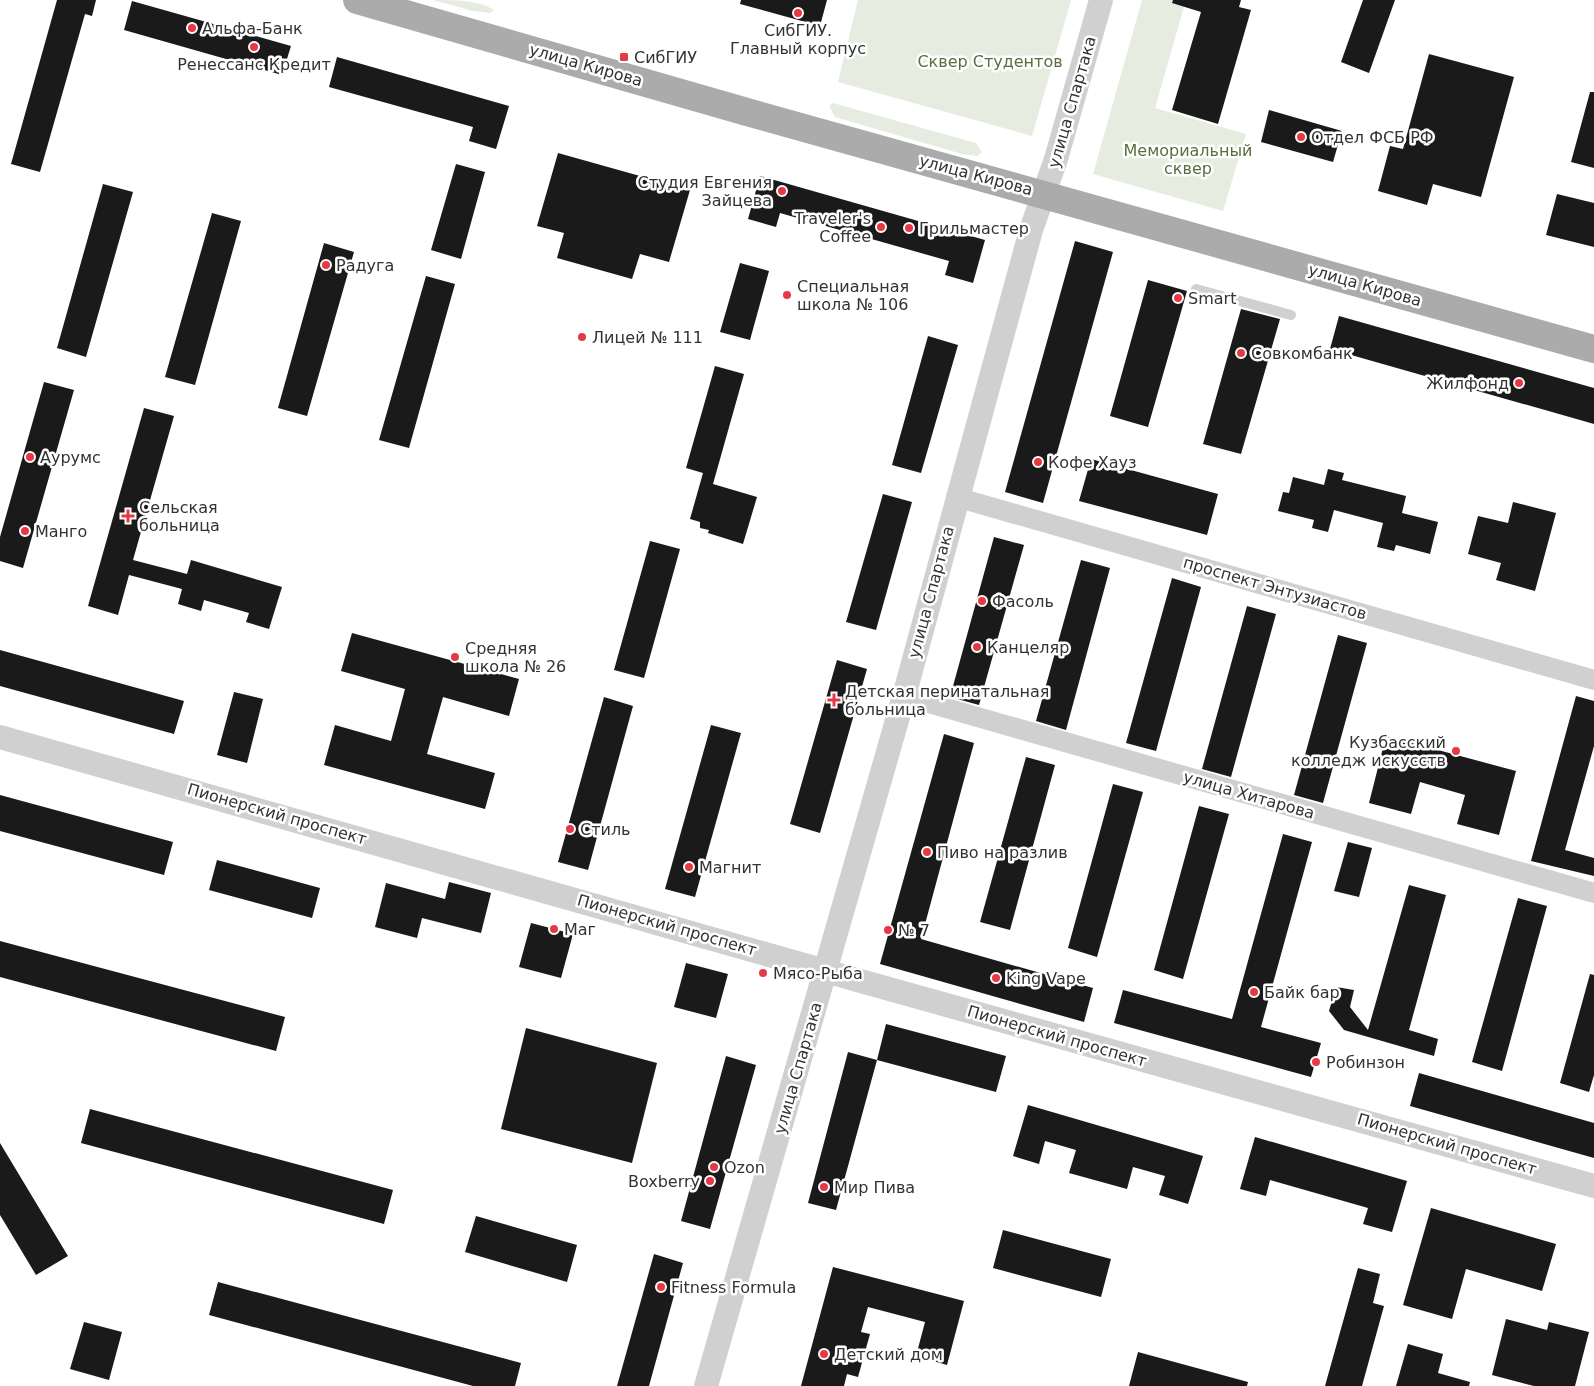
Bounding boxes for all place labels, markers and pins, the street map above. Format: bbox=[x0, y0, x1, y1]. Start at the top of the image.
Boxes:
marker: СибГИУ. Главный корпус bbox=[792, 7, 804, 19]
place label: Альфа-Банк bbox=[202, 19, 303, 38]
place label: СибГИУ. Главный корпус bbox=[730, 21, 866, 58]
marker: Альфа-Банк bbox=[186, 22, 198, 34]
marker: Ренессанс Кредит bbox=[248, 41, 260, 53]
place label: СибГИУ bbox=[634, 48, 697, 67]
marker: СибГИУ bbox=[618, 51, 630, 63]
place label: Ренессанс Кредит bbox=[177, 55, 331, 74]
place label: Отдел ФСБ РФ bbox=[1311, 128, 1434, 147]
marker: Отдел ФСБ РФ bbox=[1295, 131, 1307, 143]
place label: Студия Евгения Зайцева bbox=[638, 173, 772, 210]
marker: Студия Евгения Зайцева bbox=[776, 185, 788, 197]
place label: Traveler's Coffee bbox=[793, 209, 871, 246]
place label: Грильмастер bbox=[919, 219, 1029, 238]
marker: Traveler's Coffee bbox=[875, 221, 887, 233]
marker: Грильмастер bbox=[903, 222, 915, 234]
place label: Радуга bbox=[336, 256, 394, 275]
marker: Радуга bbox=[320, 259, 332, 271]
place label: Специальная школа № 106 bbox=[797, 277, 909, 314]
marker: Специальная школа № 106 bbox=[781, 289, 793, 301]
place label: Smart bbox=[1188, 289, 1236, 308]
marker: Smart bbox=[1172, 292, 1184, 304]
place label: Лицей № 111 bbox=[592, 328, 703, 347]
marker: Лицей № 111 bbox=[576, 331, 588, 343]
place label: Совкомбанк bbox=[1251, 344, 1353, 363]
marker: Совкомбанк bbox=[1235, 347, 1247, 359]
place label: Жилфонд bbox=[1426, 374, 1509, 393]
marker: Жилфонд bbox=[1513, 377, 1525, 389]
place label: Аурумс bbox=[40, 448, 101, 467]
marker: Аурумс bbox=[24, 451, 36, 463]
place label: Кофе Хауз bbox=[1048, 453, 1137, 472]
marker: Кофе Хауз bbox=[1032, 456, 1044, 468]
place label: Сельская больница bbox=[139, 498, 220, 535]
marker: Сельская больница bbox=[121, 509, 135, 523]
place label: Манго bbox=[35, 522, 87, 541]
marker: Манго bbox=[19, 525, 31, 537]
place label: Фасоль bbox=[992, 592, 1054, 611]
marker: Фасоль bbox=[976, 595, 988, 607]
place label: Канцеляр bbox=[987, 638, 1069, 657]
place label: Средняя школа № 26 bbox=[465, 639, 566, 676]
marker: Канцеляр bbox=[971, 641, 983, 653]
marker: Средняя школа № 26 bbox=[449, 651, 461, 663]
place label: Детская перинатальная больница bbox=[845, 682, 1049, 719]
marker: Детская перинатальная больница bbox=[827, 693, 841, 707]
place label: Кузбасский колледж искусств bbox=[1291, 733, 1446, 770]
marker: Кузбасский колледж искусств bbox=[1450, 745, 1462, 757]
place label: Стиль bbox=[580, 820, 631, 839]
marker: Стиль bbox=[564, 823, 576, 835]
place label: Пиво на разлив bbox=[937, 843, 1068, 862]
marker: Пиво на разлив bbox=[921, 846, 933, 858]
place label: Магнит bbox=[699, 858, 761, 877]
marker: Магнит bbox=[683, 861, 695, 873]
place label: Маг bbox=[564, 920, 596, 939]
place label: № 7 bbox=[898, 921, 930, 940]
marker: Маг bbox=[548, 923, 560, 935]
marker: № 7 bbox=[882, 924, 894, 936]
place label: Мясо-Рыба bbox=[773, 964, 863, 983]
marker: Мясо-Рыба bbox=[757, 967, 769, 979]
place label: King Vape bbox=[1006, 969, 1086, 988]
marker: King Vape bbox=[990, 972, 1002, 984]
place label: Байк бар bbox=[1264, 983, 1340, 1002]
marker: Байк бар bbox=[1248, 986, 1260, 998]
place label: Робинзон bbox=[1326, 1053, 1405, 1072]
marker: Робинзон bbox=[1310, 1056, 1322, 1068]
place label: Ozon bbox=[724, 1158, 765, 1177]
marker: Ozon bbox=[708, 1161, 720, 1173]
place label: Boxberry bbox=[628, 1172, 700, 1191]
marker: Boxberry bbox=[704, 1175, 716, 1187]
place label: Мир Пива bbox=[834, 1178, 915, 1197]
marker: Мир Пива bbox=[818, 1181, 830, 1193]
place label: Fitness Formula bbox=[671, 1278, 796, 1297]
marker: Fitness Formula bbox=[655, 1281, 667, 1293]
place label: Детский дом bbox=[834, 1345, 943, 1364]
marker: Детский дом bbox=[818, 1348, 830, 1360]

